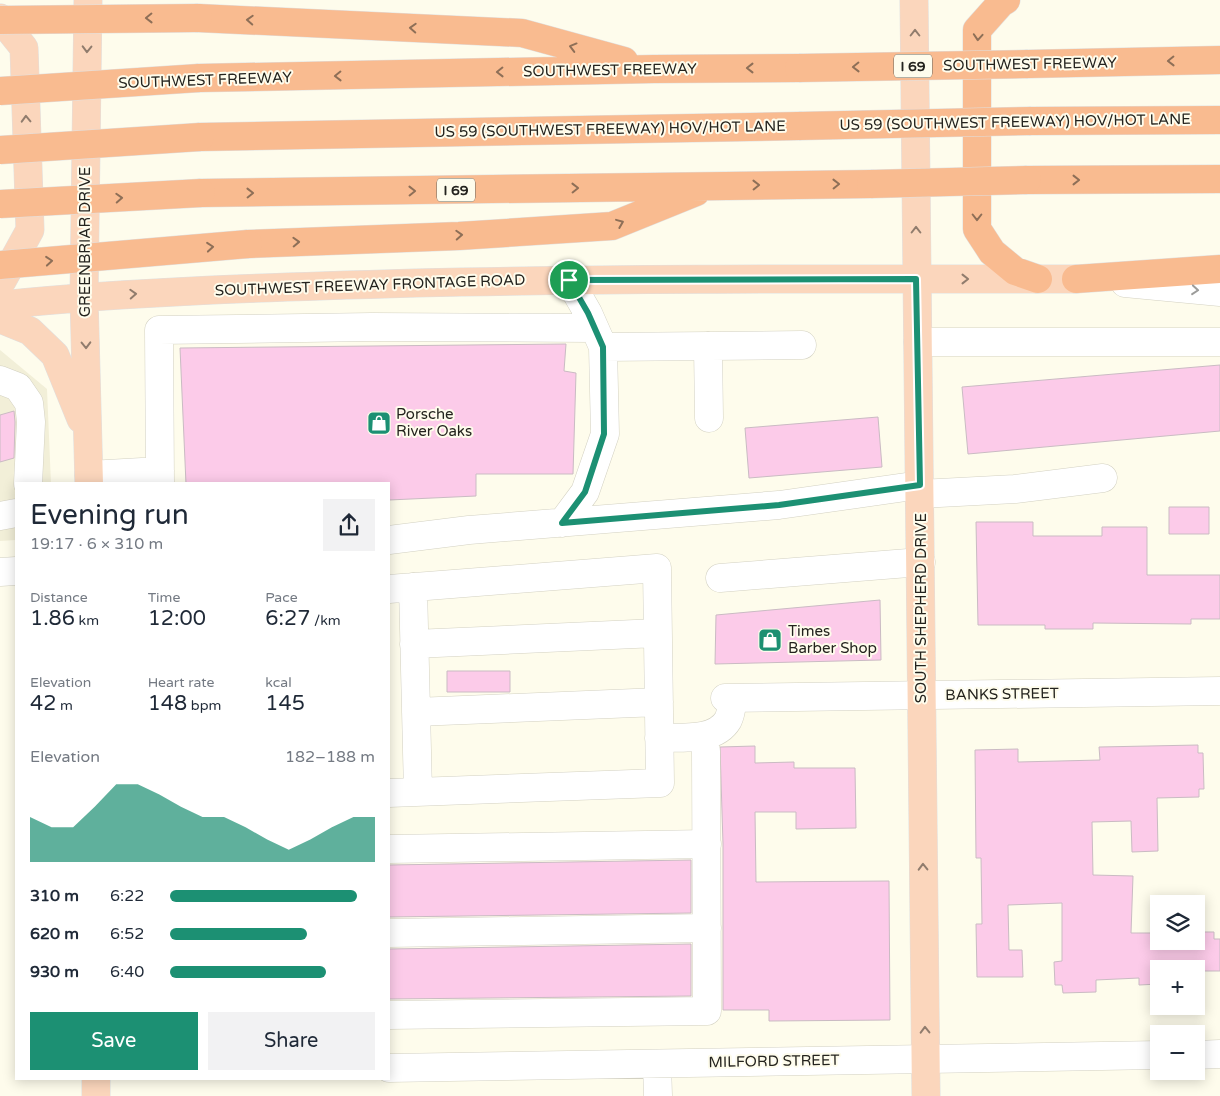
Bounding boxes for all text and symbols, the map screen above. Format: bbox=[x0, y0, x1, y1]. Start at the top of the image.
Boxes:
one-way arrow bbox=[145, 13, 153, 24]
one-way arrow bbox=[246, 15, 254, 26]
one-way arrow bbox=[408, 23, 416, 33]
one-way arrow bbox=[910, 28, 920, 36]
one-way arrow bbox=[972, 33, 983, 41]
one-way arrow bbox=[569, 42, 578, 53]
one-way arrow bbox=[82, 45, 92, 53]
street label: SOUTHWEST FREEWAY bbox=[943, 53, 1117, 75]
road number: I 69 bbox=[894, 54, 932, 78]
one-way arrow bbox=[1167, 56, 1175, 66]
street label: SOUTHWEST FREEWAY bbox=[523, 59, 697, 81]
one-way arrow bbox=[852, 62, 860, 72]
one-way arrow bbox=[746, 63, 754, 73]
one-way arrow bbox=[496, 67, 504, 77]
street label: SOUTHWEST FREEWAY bbox=[118, 68, 293, 92]
one-way arrow bbox=[334, 70, 342, 81]
street label: US 59 (SOUTHWEST FREEWAY) HOV/HOT LANE bbox=[839, 110, 1191, 134]
one-way arrow bbox=[21, 115, 32, 123]
street label: US 59 (SOUTHWEST FREEWAY) HOV/HOT LANE bbox=[434, 117, 786, 141]
street label: GREENBRIAR DRIVE bbox=[76, 167, 94, 317]
one-way arrow bbox=[1072, 175, 1080, 185]
road number: I 69 bbox=[437, 178, 475, 202]
one-way arrow bbox=[832, 179, 840, 189]
one-way arrow bbox=[753, 180, 761, 190]
one-way arrow bbox=[572, 183, 579, 193]
one-way arrow bbox=[409, 186, 417, 196]
one-way arrow bbox=[246, 188, 254, 198]
one-way arrow bbox=[115, 192, 123, 203]
one-way arrow bbox=[972, 214, 982, 221]
one-way arrow bbox=[616, 219, 624, 229]
one-way arrow bbox=[911, 226, 921, 234]
one-way arrow bbox=[455, 230, 463, 241]
one-way arrow bbox=[293, 236, 301, 247]
one-way arrow bbox=[207, 242, 215, 253]
one-way arrow bbox=[45, 255, 53, 266]
pin bbox=[548, 259, 590, 301]
icon: arrive bbox=[555, 266, 583, 294]
street label: SOUTHWEST FREEWAY FRONTAGE ROAD bbox=[214, 271, 526, 299]
one-way arrow bbox=[962, 274, 969, 284]
one-way arrow bbox=[1191, 284, 1199, 295]
one-way arrow bbox=[129, 289, 137, 300]
one-way arrow bbox=[80, 342, 91, 350]
place label: Porsche River Oaks bbox=[396, 405, 472, 440]
shop icon: Porsche River Oaks bbox=[366, 410, 392, 436]
text: Evening run bbox=[30, 498, 189, 532]
button: share bbox=[323, 499, 375, 551]
street label: SOUTH SHEPHERD DRIVE bbox=[912, 513, 930, 703]
text: 19:17 · 6 × 310 m bbox=[30, 534, 163, 554]
text: Distance bbox=[30, 589, 88, 606]
text: Time bbox=[148, 589, 180, 606]
text: Pace bbox=[265, 589, 298, 606]
text: 1.86 bbox=[30, 606, 75, 631]
text: 12:00 bbox=[148, 606, 206, 631]
text: 6:27 bbox=[265, 606, 310, 631]
text: km bbox=[75, 612, 99, 629]
text: /km bbox=[310, 612, 341, 629]
place label: Times Barber Shop bbox=[788, 622, 877, 657]
shop icon: Times Barber Shop bbox=[757, 627, 783, 653]
text: Elevation bbox=[30, 674, 91, 691]
text: Heart rate bbox=[148, 674, 214, 691]
text: kcal bbox=[265, 674, 292, 691]
street label: BANKS STREET bbox=[945, 684, 1059, 704]
text: 42 bbox=[30, 691, 56, 716]
text: 148 bbox=[148, 691, 187, 716]
text: 145 bbox=[265, 691, 305, 716]
text: m bbox=[56, 697, 73, 714]
text: bpm bbox=[187, 697, 221, 714]
text: Elevation bbox=[30, 747, 100, 767]
text: 182–188 m bbox=[285, 747, 375, 767]
one-way arrow bbox=[918, 863, 928, 871]
text: 310 m bbox=[30, 886, 79, 906]
text: 6:22 bbox=[110, 886, 144, 906]
map controls bbox=[1150, 895, 1205, 1080]
button: layers bbox=[1150, 895, 1205, 950]
text: 620 m bbox=[30, 924, 79, 944]
text: 6:52 bbox=[110, 924, 144, 944]
button: + bbox=[1150, 960, 1205, 1015]
text: 930 m bbox=[30, 962, 79, 982]
text: 6:40 bbox=[110, 962, 144, 982]
button: Save bbox=[30, 1012, 198, 1070]
button: Share bbox=[208, 1012, 375, 1070]
button: − bbox=[1150, 1025, 1205, 1080]
one-way arrow bbox=[920, 1026, 930, 1034]
street label: MILFORD STREET bbox=[708, 1051, 840, 1071]

